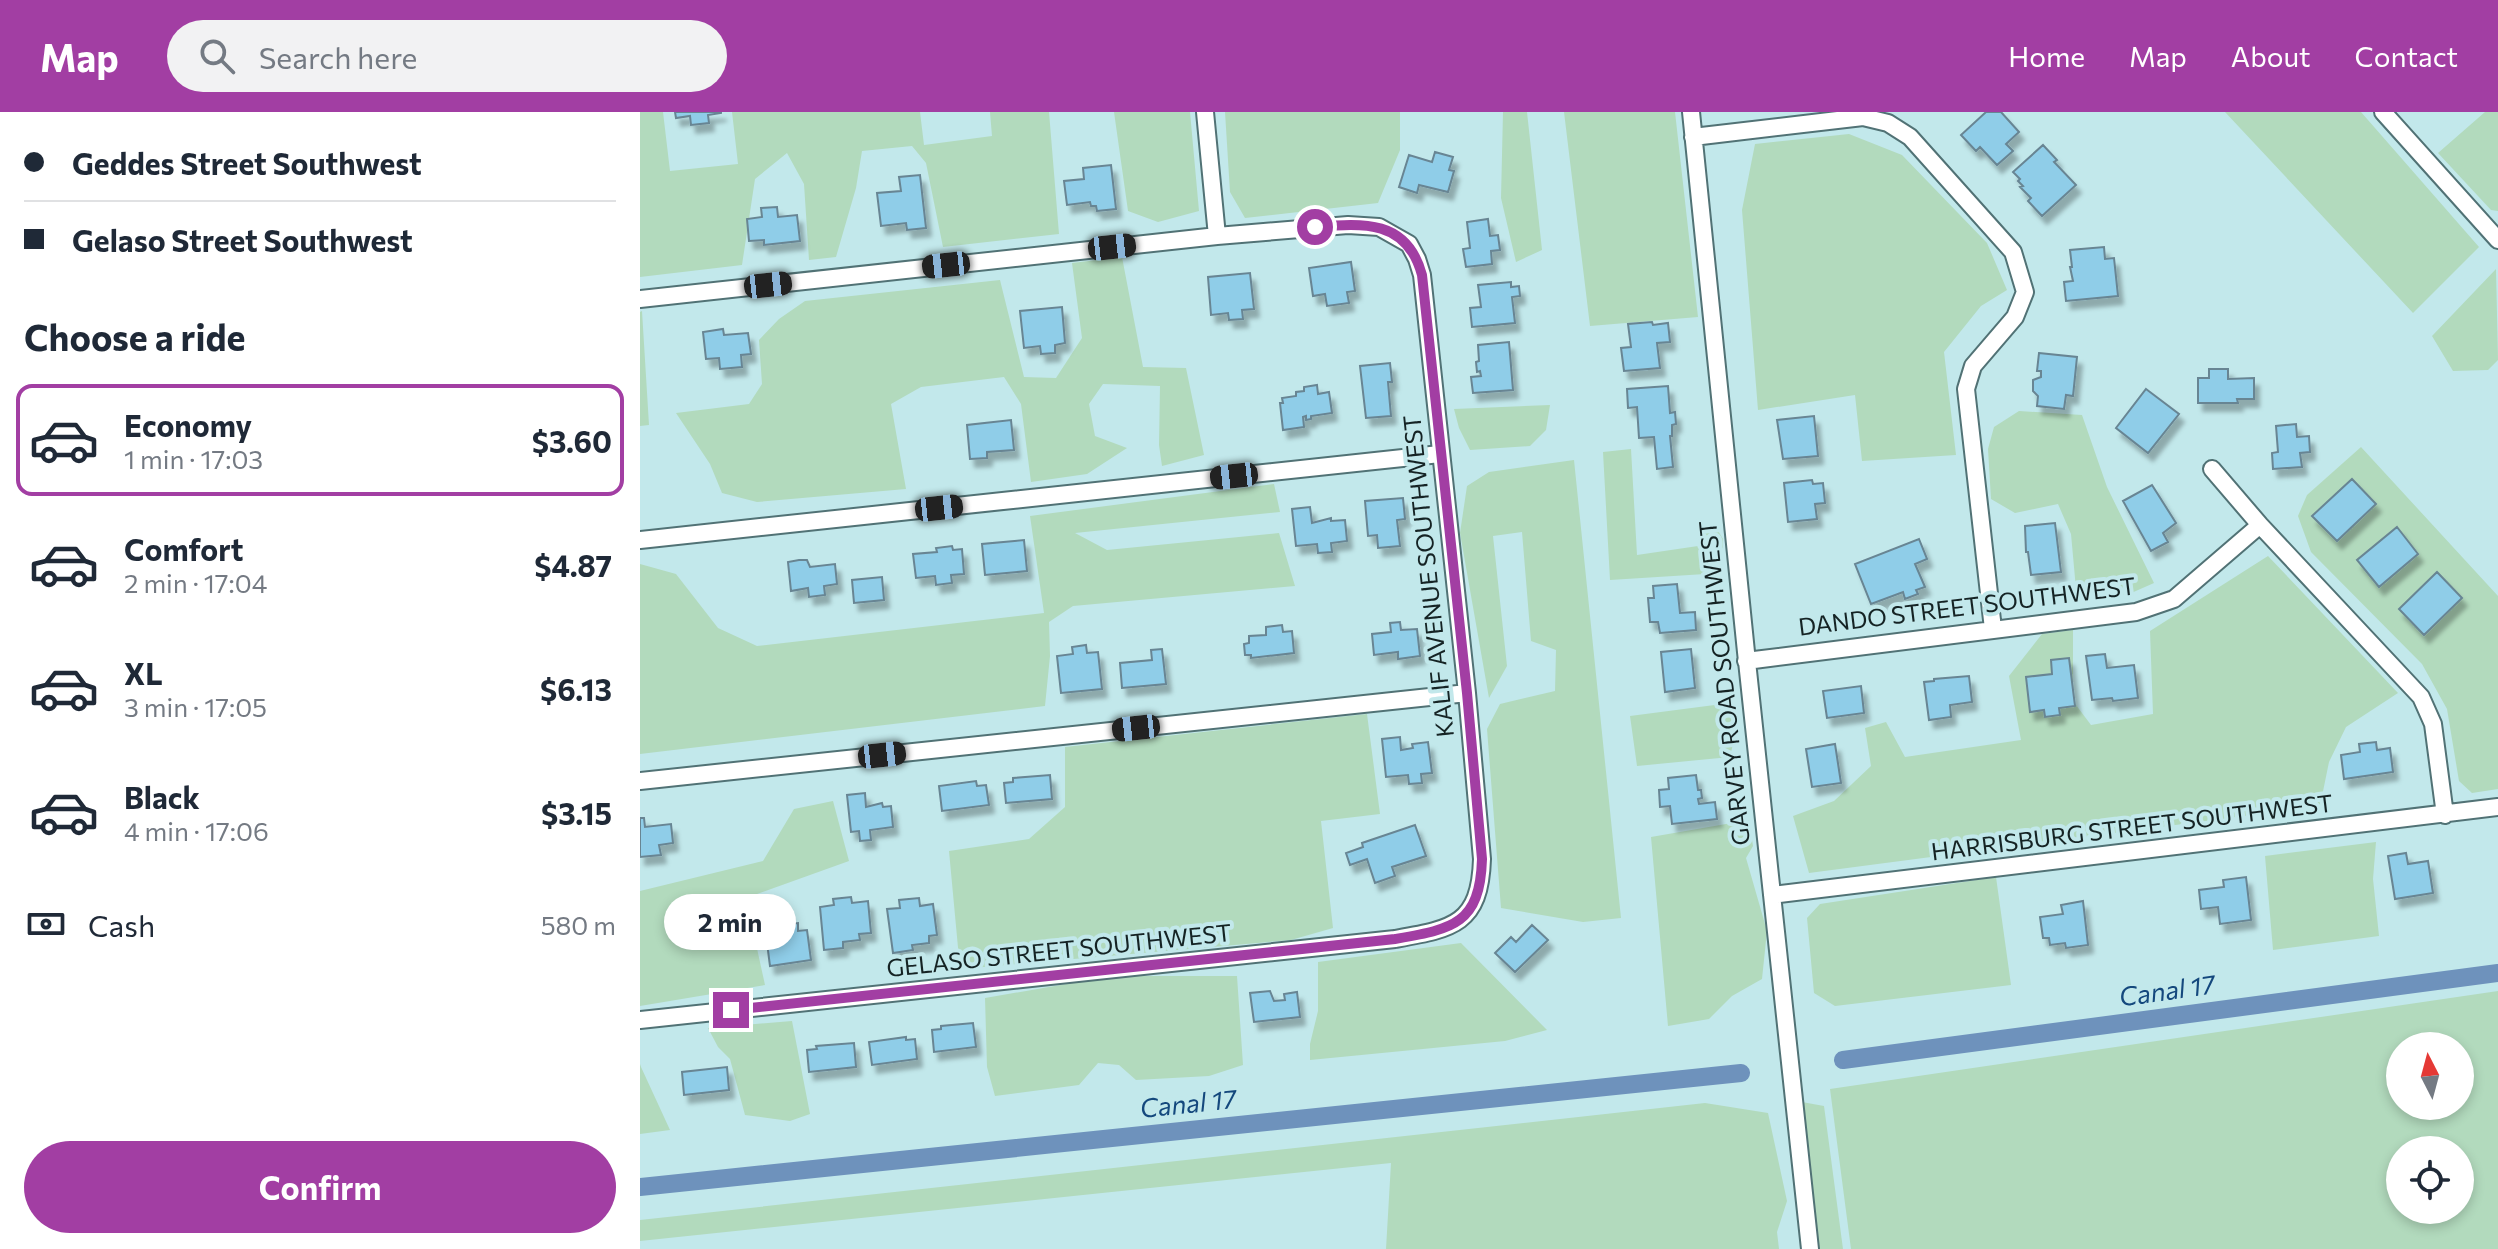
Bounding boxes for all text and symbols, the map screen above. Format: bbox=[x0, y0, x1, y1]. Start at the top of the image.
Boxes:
search box bbox=[167, 20, 727, 92]
text: Map bbox=[40, 33, 119, 80]
icon: search bbox=[195, 34, 239, 78]
text: Search here bbox=[259, 38, 417, 75]
text: Home bbox=[2008, 39, 2085, 73]
text: Map bbox=[2129, 39, 2187, 73]
text: About bbox=[2231, 39, 2311, 73]
text: Contact bbox=[2355, 39, 2458, 73]
text: Geddes Street Southwest bbox=[72, 144, 422, 181]
route start bbox=[1297, 209, 1333, 245]
text: Gelaso Street Southwest bbox=[72, 221, 413, 258]
car bbox=[1087, 233, 1137, 261]
car bbox=[921, 251, 971, 279]
car bbox=[743, 271, 793, 299]
text: Choose a ride bbox=[24, 314, 245, 358]
icon: car bbox=[28, 404, 100, 476]
text: Economy bbox=[124, 406, 252, 443]
street label: KALIF AVENUE SOUTHWEST bbox=[1396, 414, 1459, 739]
text: $3.60 bbox=[532, 422, 612, 459]
text: 1 min · 17:03 bbox=[124, 443, 263, 474]
car bbox=[1209, 462, 1259, 490]
car bbox=[914, 494, 964, 522]
street label: GARVEY ROAD SOUTHWEST bbox=[1692, 519, 1755, 847]
icon: car bbox=[28, 528, 100, 600]
text: Comfort bbox=[124, 530, 243, 567]
text: $4.87 bbox=[534, 546, 612, 583]
text: 2 min · 17:04 bbox=[124, 567, 267, 598]
street label: DANDO STREET SOUTHWEST bbox=[1796, 570, 2137, 641]
icon: car bbox=[28, 652, 100, 724]
text: XL bbox=[124, 654, 163, 691]
text: $6.13 bbox=[540, 670, 612, 707]
text: 3 min · 17:05 bbox=[124, 691, 267, 722]
car bbox=[1111, 714, 1161, 742]
car bbox=[857, 741, 907, 769]
icon: car bbox=[28, 776, 100, 848]
text: Black bbox=[124, 778, 200, 815]
street label: HARRISBURG STREET SOUTHWEST bbox=[1929, 787, 2334, 866]
text: $3.15 bbox=[541, 794, 612, 831]
text: 4 min · 17:06 bbox=[124, 815, 269, 846]
callout: 2 min bbox=[665, 894, 797, 950]
icon: cash bbox=[24, 902, 68, 946]
text: Cash bbox=[88, 906, 155, 943]
text: 2 min bbox=[698, 906, 762, 937]
text: 580 m bbox=[541, 909, 616, 940]
street label: GELASO STREET SOUTHWEST bbox=[885, 917, 1233, 982]
water label: Canal 17 bbox=[2117, 967, 2219, 1012]
route end bbox=[713, 992, 749, 1028]
north arrow bbox=[2386, 1032, 2474, 1120]
map controls bbox=[2386, 1032, 2474, 1224]
water label: Canal 17 bbox=[1138, 1082, 1240, 1123]
button: locate bbox=[2386, 1136, 2474, 1224]
button: Confirm bbox=[24, 1141, 616, 1233]

